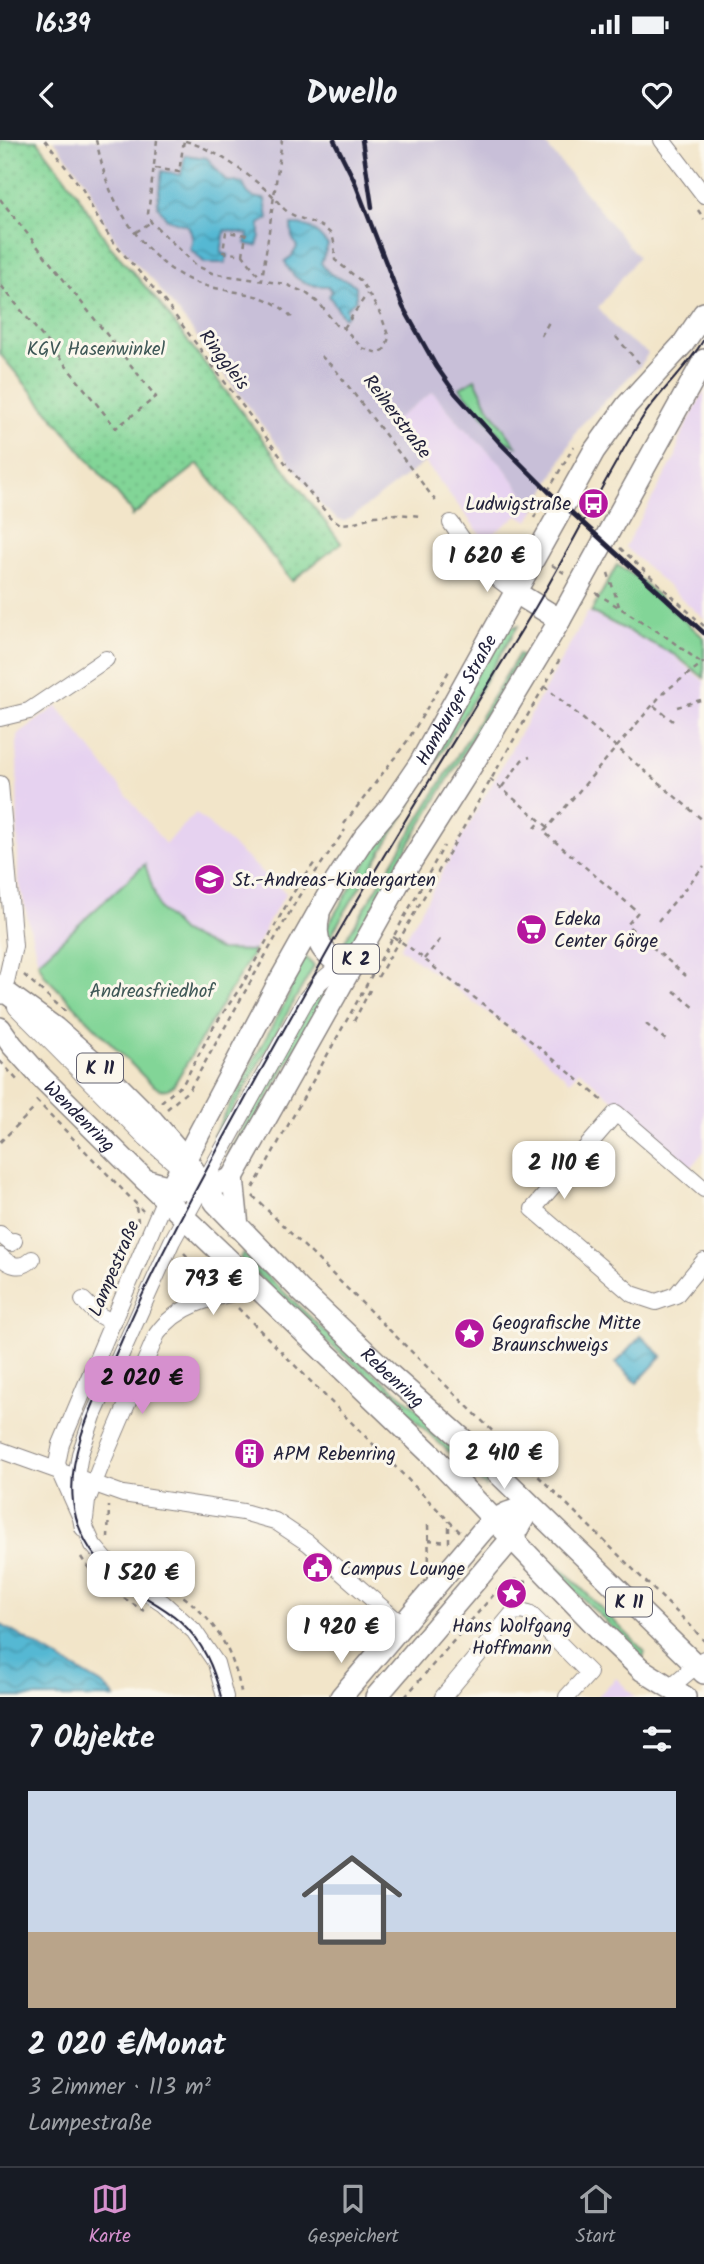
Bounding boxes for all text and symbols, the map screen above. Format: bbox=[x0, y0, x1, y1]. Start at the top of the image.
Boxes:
text: 16:39 bbox=[35, 4, 91, 46]
text: Dwello bbox=[306, 69, 398, 120]
icon: back bbox=[28, 76, 66, 114]
icon: heart bbox=[638, 76, 676, 114]
street label: Ringgleis bbox=[190, 323, 256, 397]
park label: KGV Hasenwinkel bbox=[27, 335, 166, 365]
street label: Reiherstraße bbox=[354, 368, 439, 466]
bus stop icon: Ludwigstraße bbox=[577, 486, 611, 520]
place label: Ludwigstraße bbox=[465, 490, 571, 520]
pin: 1 620 € bbox=[422, 534, 552, 594]
text: 1 620 € bbox=[449, 539, 525, 575]
street label: Hamburger Straße bbox=[409, 629, 506, 772]
school or university icon: St.-Andreas-Kindergarten bbox=[193, 862, 227, 896]
place label: St.-Andreas-Kindergarten bbox=[233, 866, 436, 896]
place label: Edeka Center Görge bbox=[554, 905, 658, 957]
supermarket icon: Edeka Center Görge bbox=[514, 912, 548, 946]
road number: K 2 bbox=[333, 944, 379, 974]
park label: Andreasfriedhof bbox=[90, 977, 216, 1007]
road number: K 11 bbox=[77, 1054, 123, 1083]
street label: Wendenring bbox=[36, 1074, 122, 1160]
pin: 2 110 € bbox=[499, 1142, 629, 1201]
text: 2 110 € bbox=[528, 1146, 600, 1182]
street label: Lampestraße bbox=[81, 1215, 149, 1322]
pin: 793 € bbox=[164, 1258, 262, 1317]
text: 793 € bbox=[184, 1262, 242, 1298]
place label: Geografische Mitte Braunschweigs bbox=[492, 1309, 641, 1361]
place icon: Geografische Mitte Braunschweigs bbox=[452, 1316, 486, 1350]
street label: Rebenring bbox=[352, 1341, 431, 1416]
pin: 2 020 € bbox=[77, 1356, 207, 1416]
text: 2 020 € bbox=[101, 1361, 183, 1397]
pin: 2 410 € bbox=[439, 1432, 569, 1491]
building icon: APM Rebenring bbox=[233, 1436, 267, 1470]
text: 2 410 € bbox=[466, 1436, 542, 1472]
place label: APM Rebenring bbox=[273, 1440, 396, 1470]
public building icon: Campus Lounge bbox=[300, 1551, 334, 1585]
pin: 1 520 € bbox=[76, 1552, 206, 1611]
place label: Campus Lounge bbox=[340, 1555, 466, 1585]
text: 1 520 € bbox=[103, 1556, 179, 1592]
place icon: Hans Wolfgang Hoffmann bbox=[495, 1577, 529, 1611]
road number: K 11 bbox=[606, 1588, 652, 1616]
pin: 1 920 € bbox=[276, 1606, 406, 1665]
text: 1 920 € bbox=[303, 1610, 379, 1646]
place label: Hans Wolfgang Hoffmann bbox=[452, 1612, 572, 1664]
text: 7 Objekte bbox=[28, 1715, 155, 1763]
icon: filters bbox=[638, 1720, 676, 1758]
icon: home bbox=[289, 1837, 415, 1963]
text: 2 020 €/Monat bbox=[28, 2022, 226, 2070]
text: 3 Zimmer · 113 m² bbox=[28, 2070, 211, 2106]
text: Lampestraße bbox=[28, 2106, 152, 2142]
tab: Karte bbox=[88, 2180, 131, 2252]
tab: Gespeichert bbox=[308, 2180, 399, 2252]
tab: Start bbox=[576, 2180, 616, 2252]

